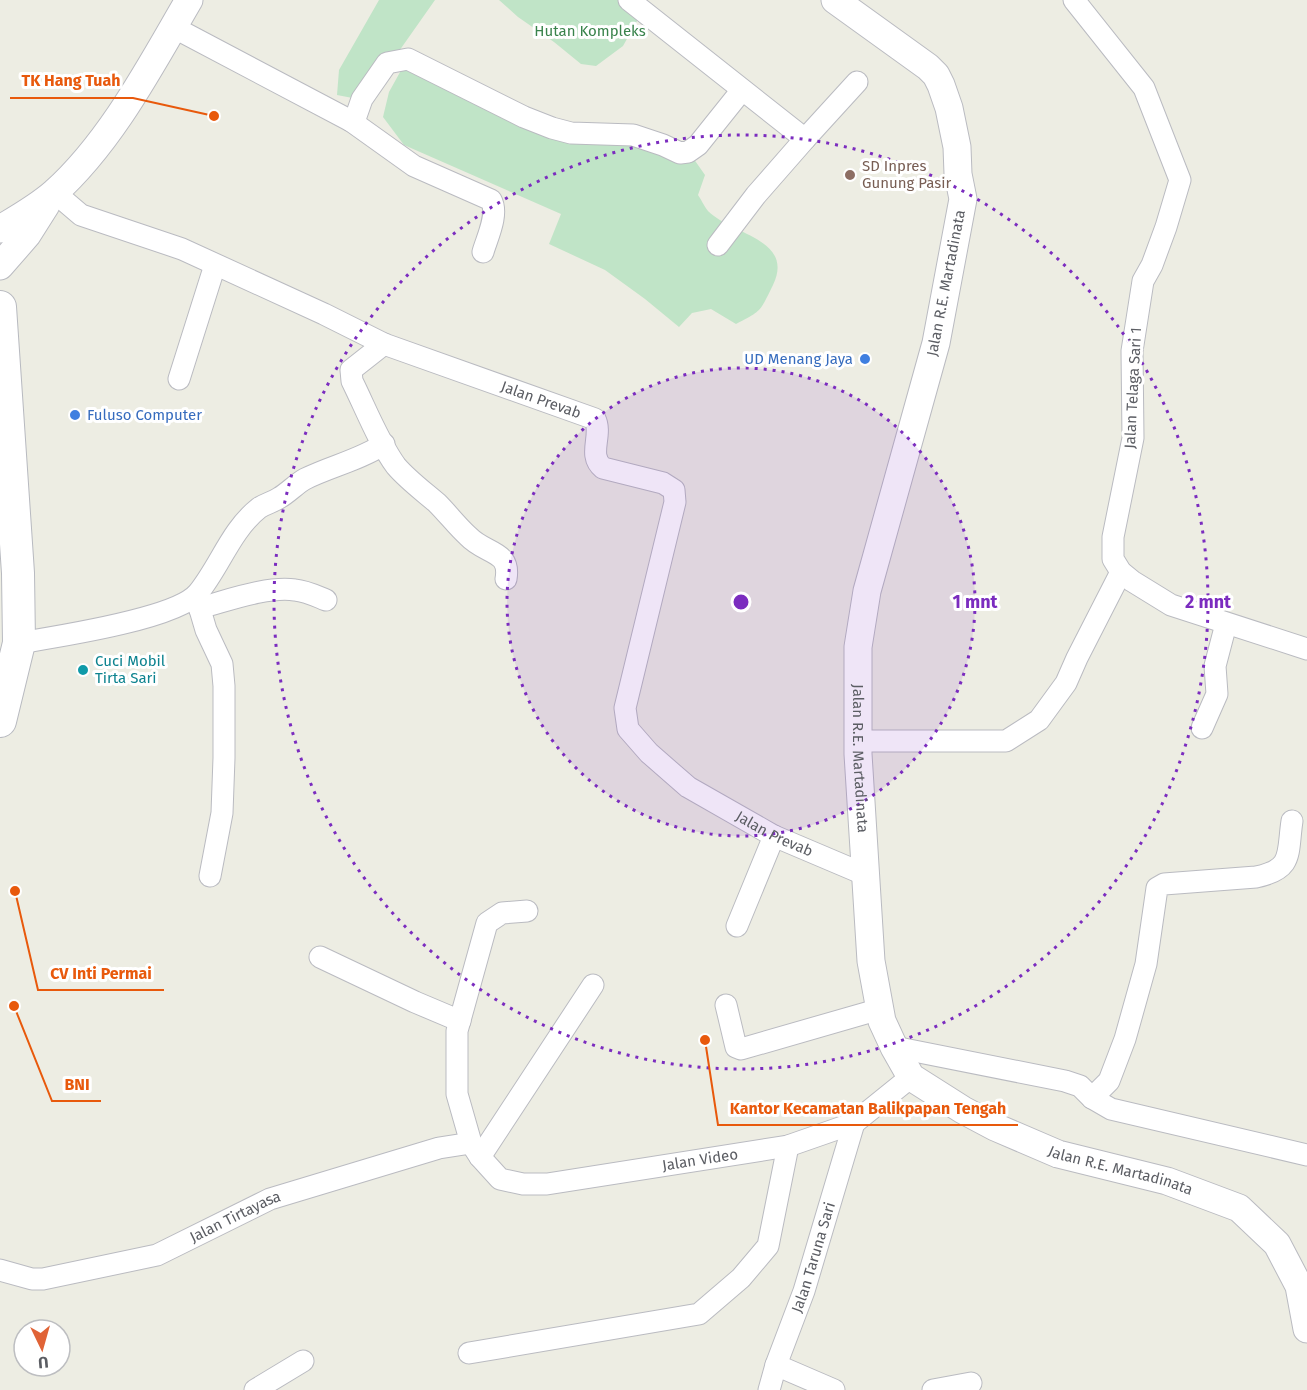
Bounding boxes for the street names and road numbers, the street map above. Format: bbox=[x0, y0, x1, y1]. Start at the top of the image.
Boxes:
street label: Jalan R.E. Martadinata bbox=[923, 208, 969, 358]
street label: Jalan Telaga Sari 1 bbox=[1121, 327, 1145, 449]
street label: Jalan Prevab bbox=[498, 377, 584, 422]
street label: Jalan R.E. Martadinata bbox=[849, 684, 872, 833]
street label: Jalan Prevab bbox=[733, 807, 816, 860]
street label: Jalan R.E. Martadinata bbox=[1045, 1142, 1195, 1199]
street label: Jalan Video bbox=[661, 1145, 739, 1175]
street label: Jalan Tirtayasa bbox=[187, 1187, 283, 1246]
street label: Jalan Taruna Sari bbox=[788, 1200, 839, 1315]

